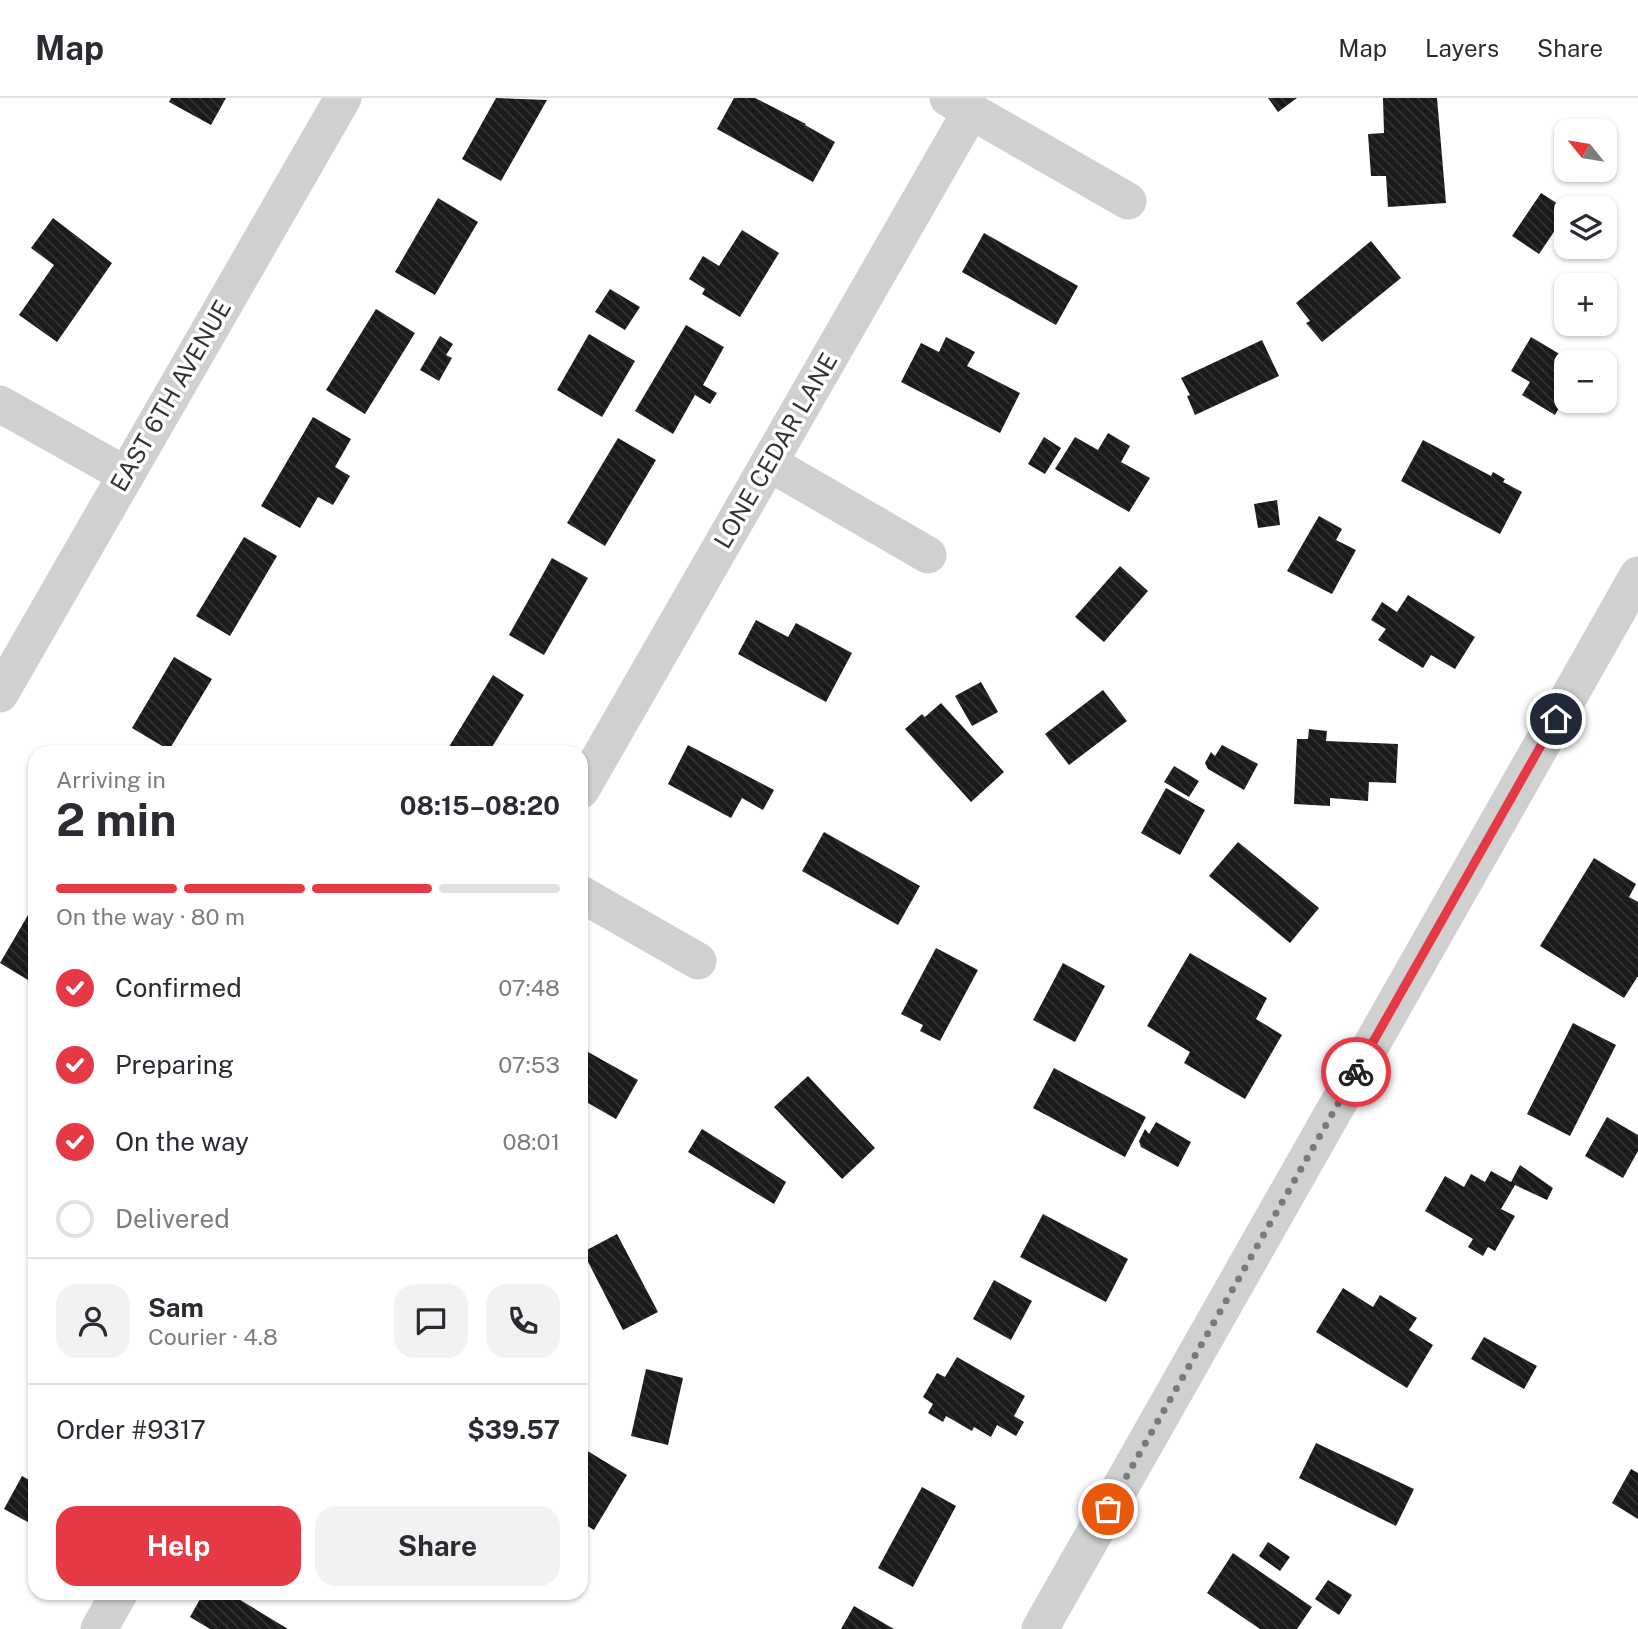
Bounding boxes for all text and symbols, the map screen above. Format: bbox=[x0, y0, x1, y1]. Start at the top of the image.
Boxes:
text: Map bbox=[35, 29, 104, 67]
text: Map bbox=[1338, 34, 1387, 62]
text: Layers bbox=[1425, 34, 1499, 62]
text: Share bbox=[1537, 34, 1603, 62]
north arrow bbox=[1554, 119, 1617, 182]
map controls bbox=[1554, 119, 1617, 413]
button: layers bbox=[1554, 196, 1617, 259]
button: + bbox=[1554, 273, 1617, 336]
street label: EAST 6TH AVENUE bbox=[104, 295, 236, 496]
street label: LONE CEDAR LANE bbox=[708, 348, 842, 553]
button: − bbox=[1554, 350, 1617, 413]
pin bbox=[1526, 689, 1586, 749]
icon: home bbox=[1537, 700, 1575, 738]
text: Arriving in bbox=[56, 766, 166, 793]
text: 08:15–08:20 bbox=[400, 790, 560, 821]
text: 2 min bbox=[56, 792, 176, 846]
text: On the way · 80 m bbox=[56, 903, 245, 930]
icon: check bbox=[56, 969, 94, 1007]
text: Confirmed bbox=[115, 972, 242, 1003]
text: 07:48 bbox=[498, 974, 560, 1001]
courier bbox=[1321, 1037, 1391, 1107]
icon: check bbox=[56, 1046, 94, 1084]
text: Preparing bbox=[115, 1049, 234, 1080]
text: 07:53 bbox=[498, 1051, 560, 1078]
icon: bike bbox=[1337, 1053, 1375, 1091]
icon: check bbox=[56, 1123, 94, 1161]
text: On the way bbox=[115, 1126, 249, 1157]
text: 08:01 bbox=[503, 1128, 560, 1155]
text: Delivered bbox=[115, 1203, 230, 1234]
button: person bbox=[56, 1284, 130, 1358]
button: chat bbox=[394, 1284, 468, 1358]
button: phone bbox=[486, 1284, 560, 1358]
text: Sam bbox=[148, 1292, 204, 1323]
text: Courier · 4.8 bbox=[148, 1323, 278, 1350]
text: Order #9317 bbox=[56, 1414, 206, 1445]
text: $39.57 bbox=[467, 1414, 560, 1445]
pin bbox=[1078, 1479, 1138, 1539]
icon: bag bbox=[1089, 1490, 1127, 1528]
button: Help bbox=[56, 1506, 301, 1586]
button: Share bbox=[315, 1506, 560, 1586]

